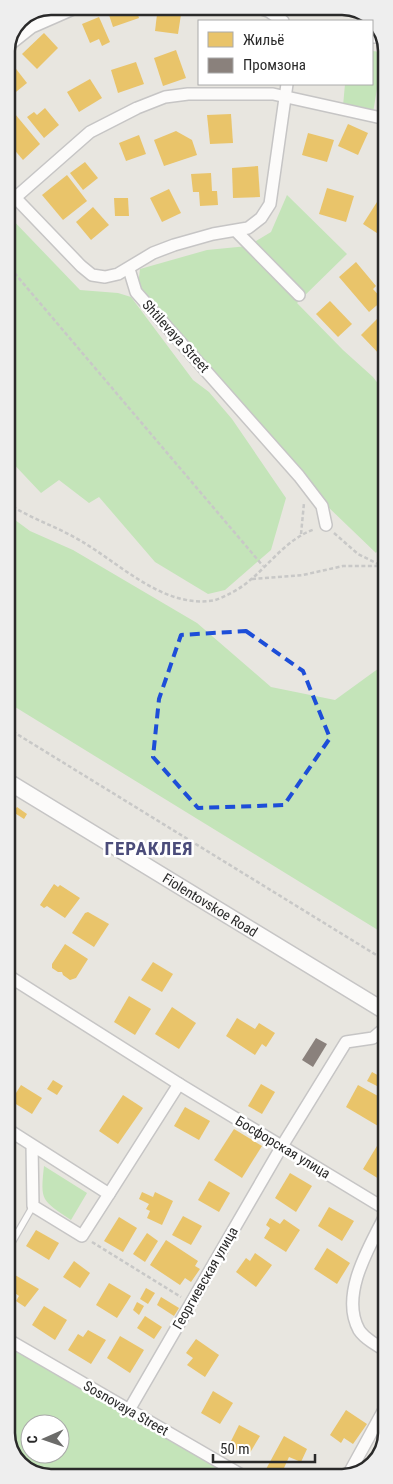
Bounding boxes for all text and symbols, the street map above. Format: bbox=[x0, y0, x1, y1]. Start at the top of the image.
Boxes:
legend bbox=[198, 20, 373, 85]
text: Жильё bbox=[243, 31, 284, 49]
text: Промзона bbox=[243, 56, 306, 74]
street label: Shtilevaya Street bbox=[139, 296, 213, 376]
district label: ГЕРАКЛЕЯ bbox=[105, 837, 193, 860]
street label: Fiolentovskoe Road bbox=[160, 870, 261, 940]
street label: Босфорская улица bbox=[233, 1112, 333, 1182]
street label: Георгиевская улица bbox=[169, 1224, 241, 1332]
street label: Sosnovaya Street bbox=[81, 1377, 171, 1439]
north arrow bbox=[20, 1414, 70, 1464]
scale bar bbox=[213, 1432, 316, 1464]
text: С bbox=[24, 1435, 40, 1444]
text: 50 m bbox=[220, 1440, 250, 1458]

